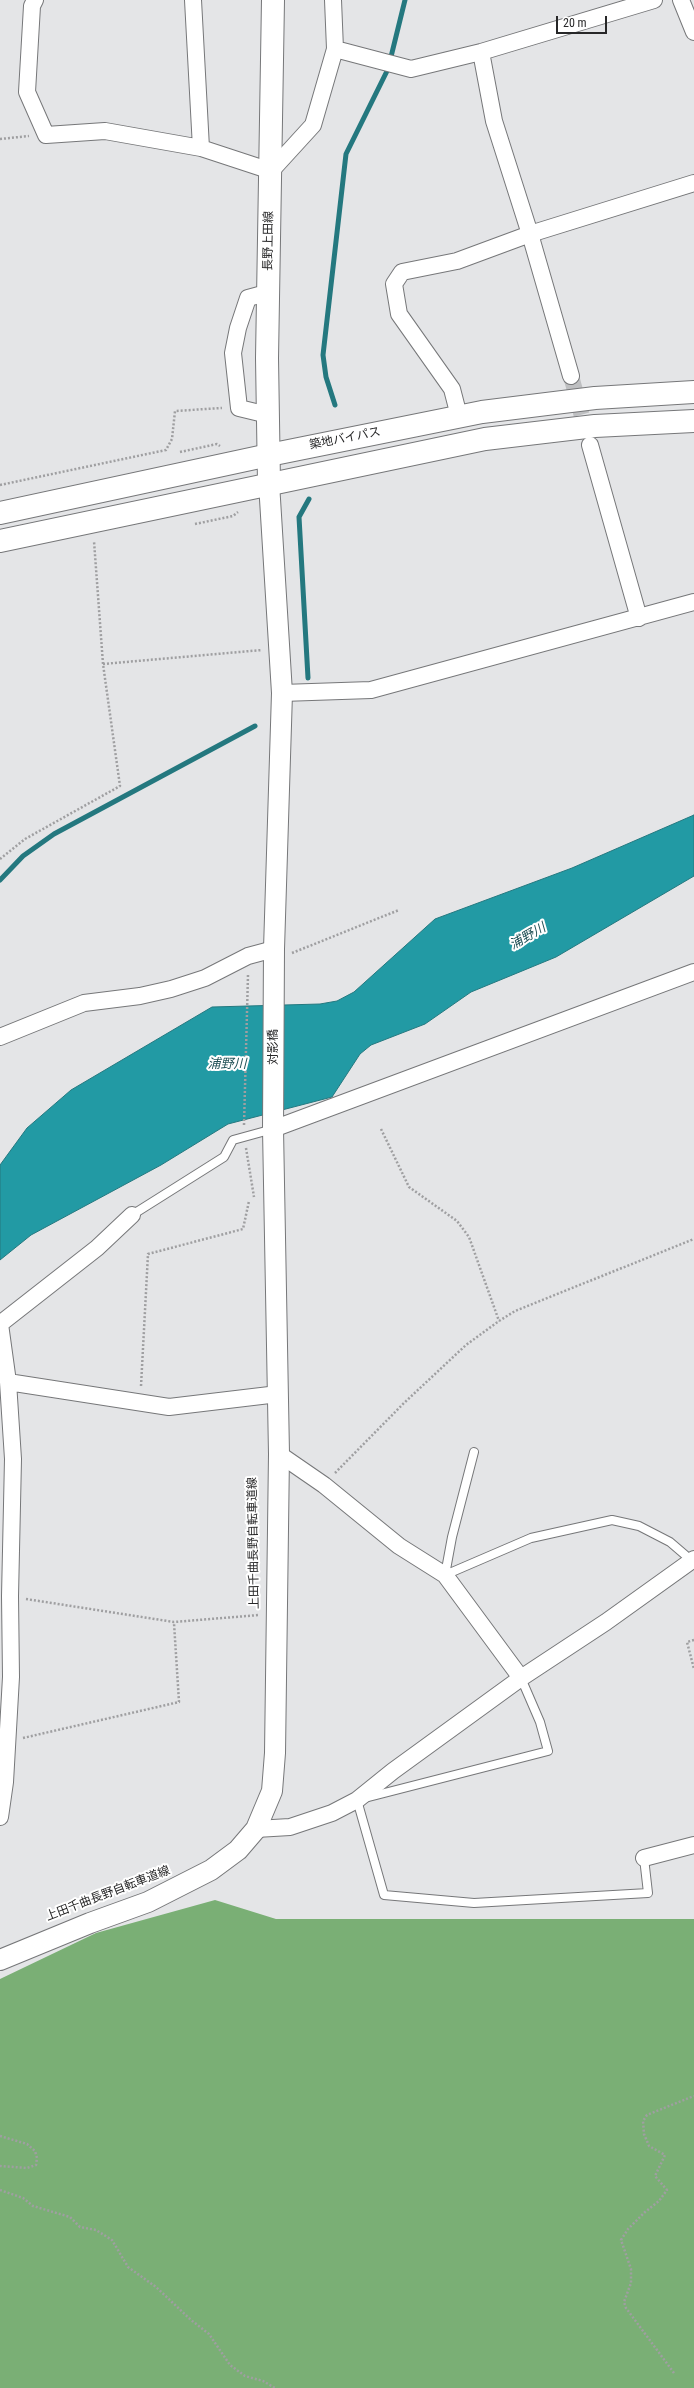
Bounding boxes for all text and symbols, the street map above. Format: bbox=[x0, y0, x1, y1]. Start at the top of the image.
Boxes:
scale bar bbox=[558, 8, 609, 34]
text: 20 m bbox=[563, 16, 587, 30]
street label: 長野上田線 bbox=[261, 211, 277, 271]
street label: 築地バイパス bbox=[308, 425, 382, 453]
water label: 浦野川 bbox=[507, 920, 549, 954]
street label: 対影橋 bbox=[267, 1029, 281, 1065]
water label: 浦野川 bbox=[208, 1057, 246, 1073]
street label: 上田千曲長野自転車道線 bbox=[246, 1477, 262, 1609]
street label: 上田千曲長野自転車道線 bbox=[44, 1864, 172, 1924]

